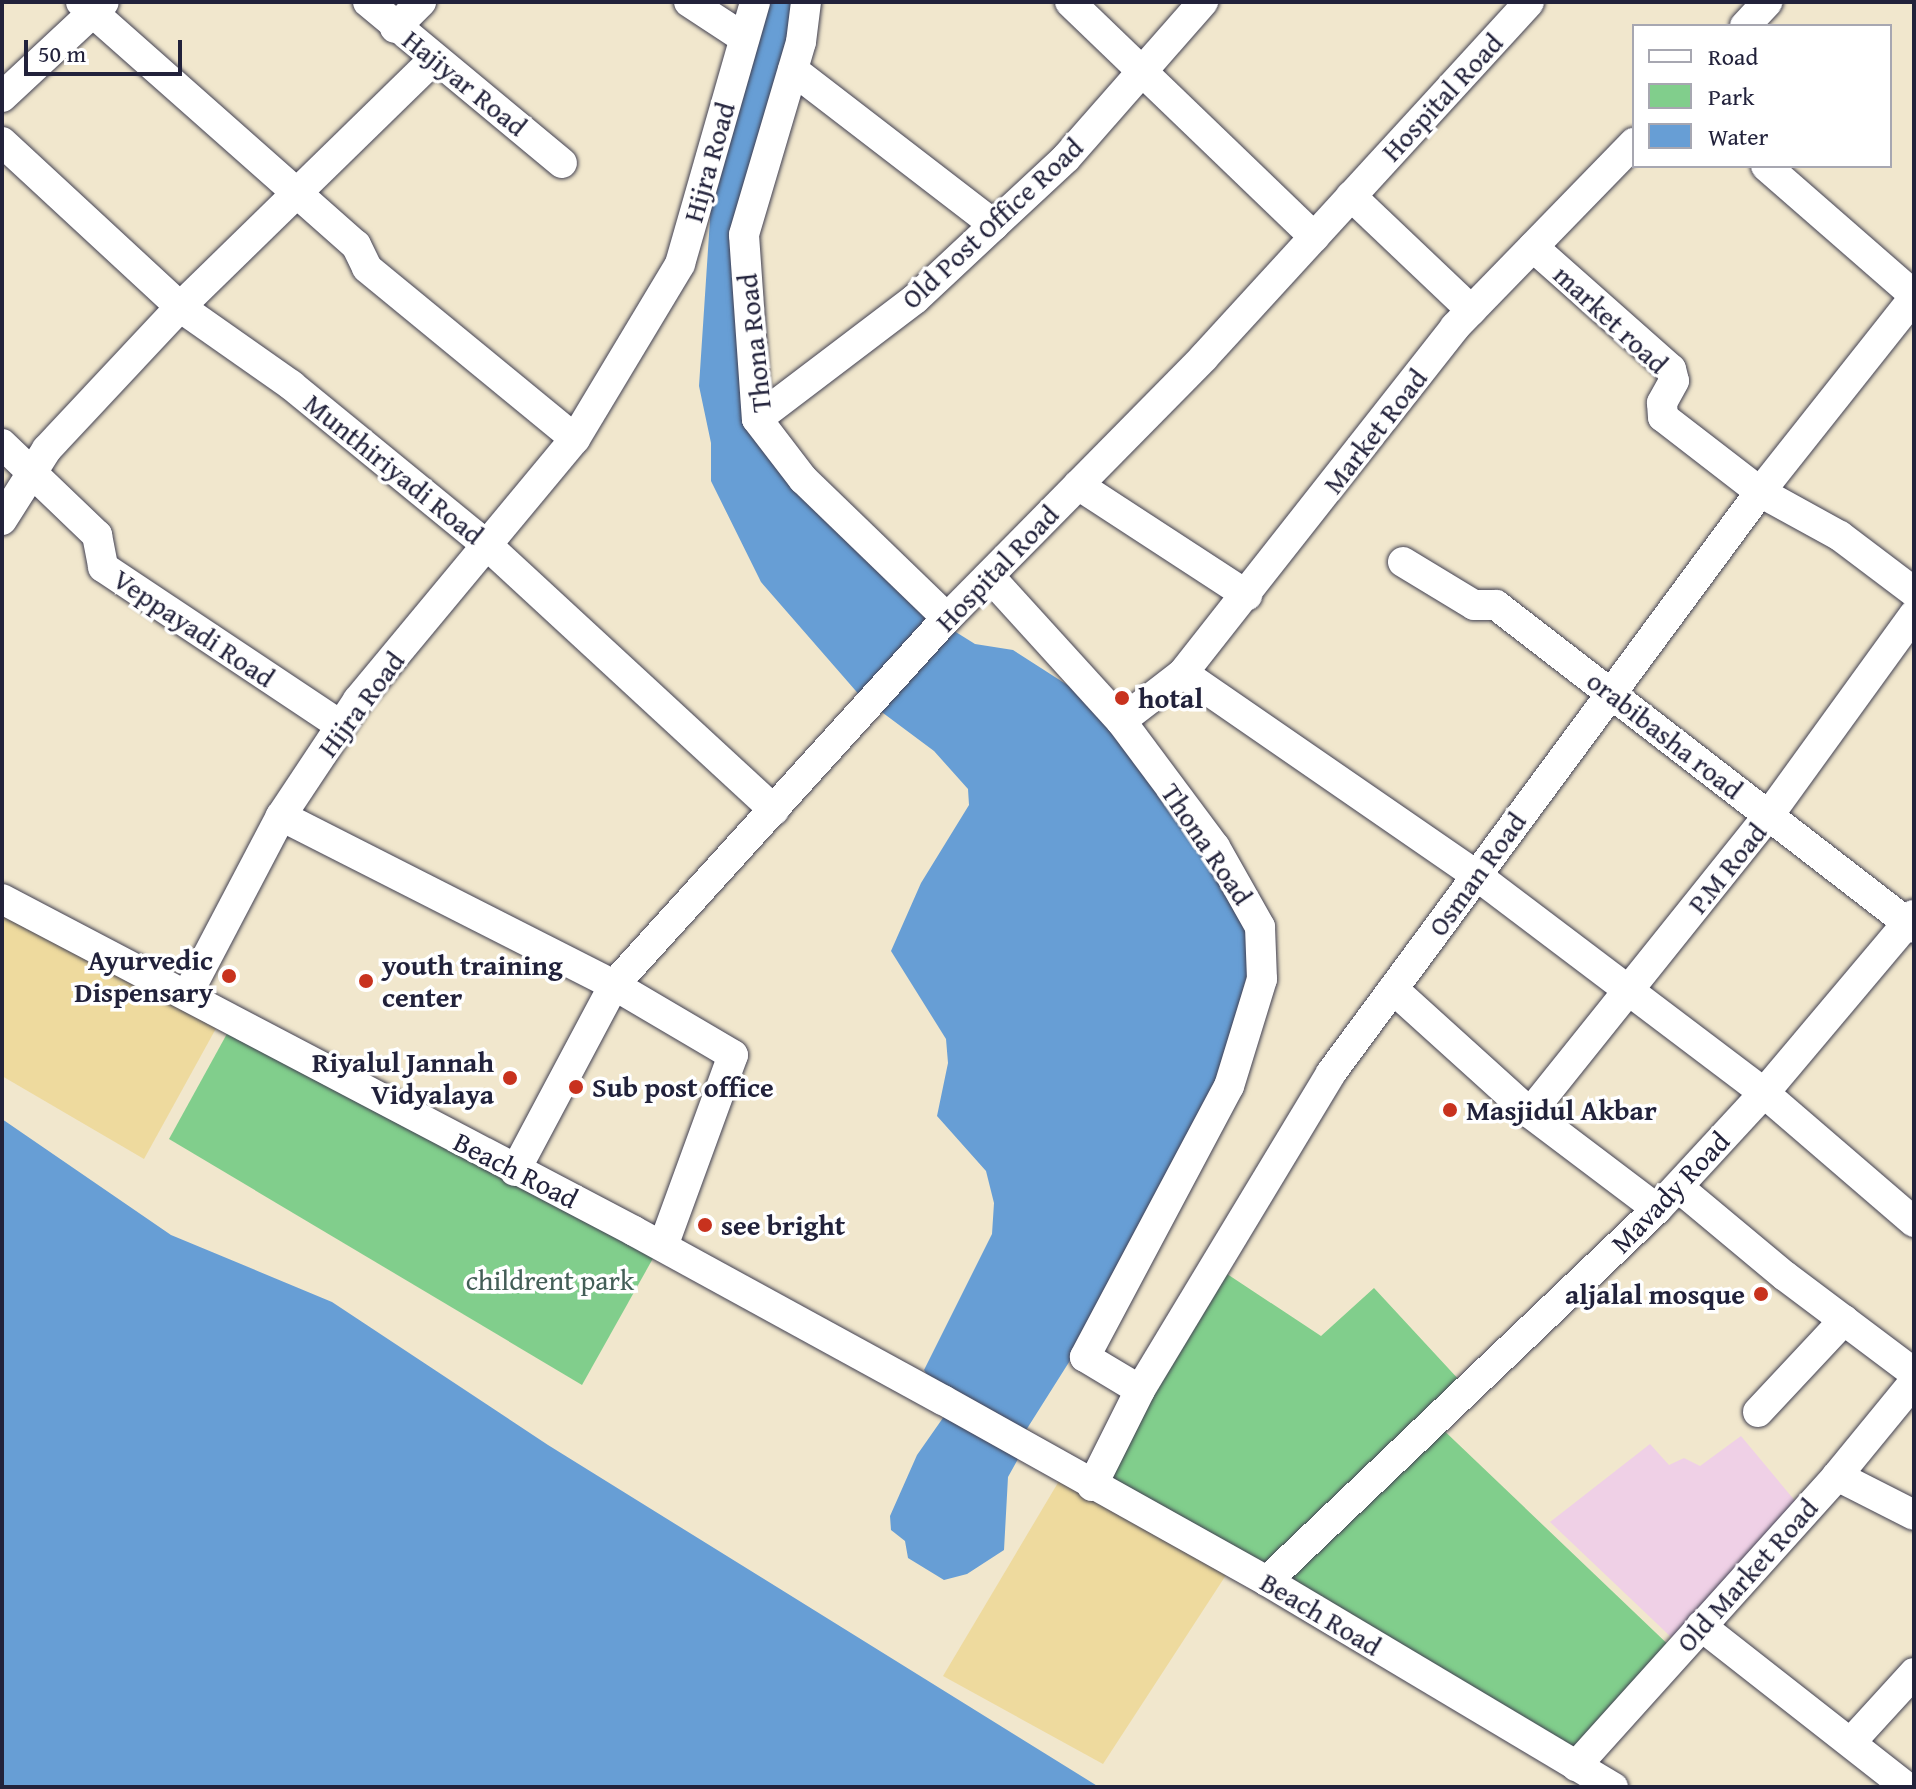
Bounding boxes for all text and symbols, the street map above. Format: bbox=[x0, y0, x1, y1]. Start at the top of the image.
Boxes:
street label: Hajiyar Road bbox=[396, 23, 534, 143]
scale bar bbox=[28, 24, 186, 74]
legend bbox=[1632, 24, 1892, 168]
street label: Hospital Road bbox=[1374, 26, 1510, 168]
text: 50 m bbox=[38, 36, 86, 71]
text: Road bbox=[1708, 39, 1758, 74]
text: Park bbox=[1708, 79, 1754, 114]
street label: Hijra Road bbox=[676, 98, 742, 226]
text: Water bbox=[1708, 119, 1768, 154]
street label: Old Post Office Road bbox=[894, 130, 1090, 316]
street label: market road bbox=[1547, 258, 1675, 380]
street label: Thona Road bbox=[730, 272, 778, 414]
street label: Market Road bbox=[1316, 362, 1434, 500]
street label: Munthiriyadi Road bbox=[298, 386, 490, 552]
street label: Hospital Road bbox=[928, 498, 1066, 638]
street label: Veppayadi Road bbox=[107, 562, 281, 694]
street label: Hijra Road bbox=[311, 645, 411, 763]
street label: orabibasha road bbox=[1580, 664, 1750, 806]
place label: hotal bbox=[1138, 681, 1203, 715]
marker: hotal bbox=[1113, 689, 1131, 707]
street label: Thona Road bbox=[1154, 777, 1260, 911]
street label: Osman Road bbox=[1421, 806, 1533, 942]
street label: P.M Road bbox=[1680, 816, 1774, 920]
place label: Ayurvedic Dispensary bbox=[74, 943, 213, 1009]
place label: youth training center bbox=[382, 948, 563, 1014]
marker: Ayurvedic Dispensary bbox=[220, 967, 238, 985]
marker: youth training center bbox=[357, 972, 375, 990]
place label: Riyalul Jannah Vidyalaya bbox=[312, 1045, 494, 1111]
marker: Riyalul Jannah Vidyalaya bbox=[501, 1069, 519, 1087]
place label: Sub post office bbox=[592, 1070, 774, 1104]
marker: Sub post office bbox=[567, 1078, 585, 1096]
place label: Masjidul Akbar bbox=[1466, 1093, 1657, 1127]
marker: Masjidul Akbar bbox=[1441, 1101, 1459, 1119]
street label: Beach Road bbox=[448, 1124, 584, 1216]
street label: Mavady Road bbox=[1604, 1124, 1736, 1260]
place label: see bright bbox=[721, 1208, 845, 1242]
marker: see bright bbox=[696, 1216, 714, 1234]
park label: childrent park bbox=[466, 1263, 634, 1297]
place label: aljalal mosque bbox=[1565, 1277, 1745, 1311]
marker: aljalal mosque bbox=[1752, 1285, 1770, 1303]
street label: Old Market Road bbox=[1669, 1491, 1825, 1659]
street label: Beach Road bbox=[1255, 1565, 1387, 1663]

